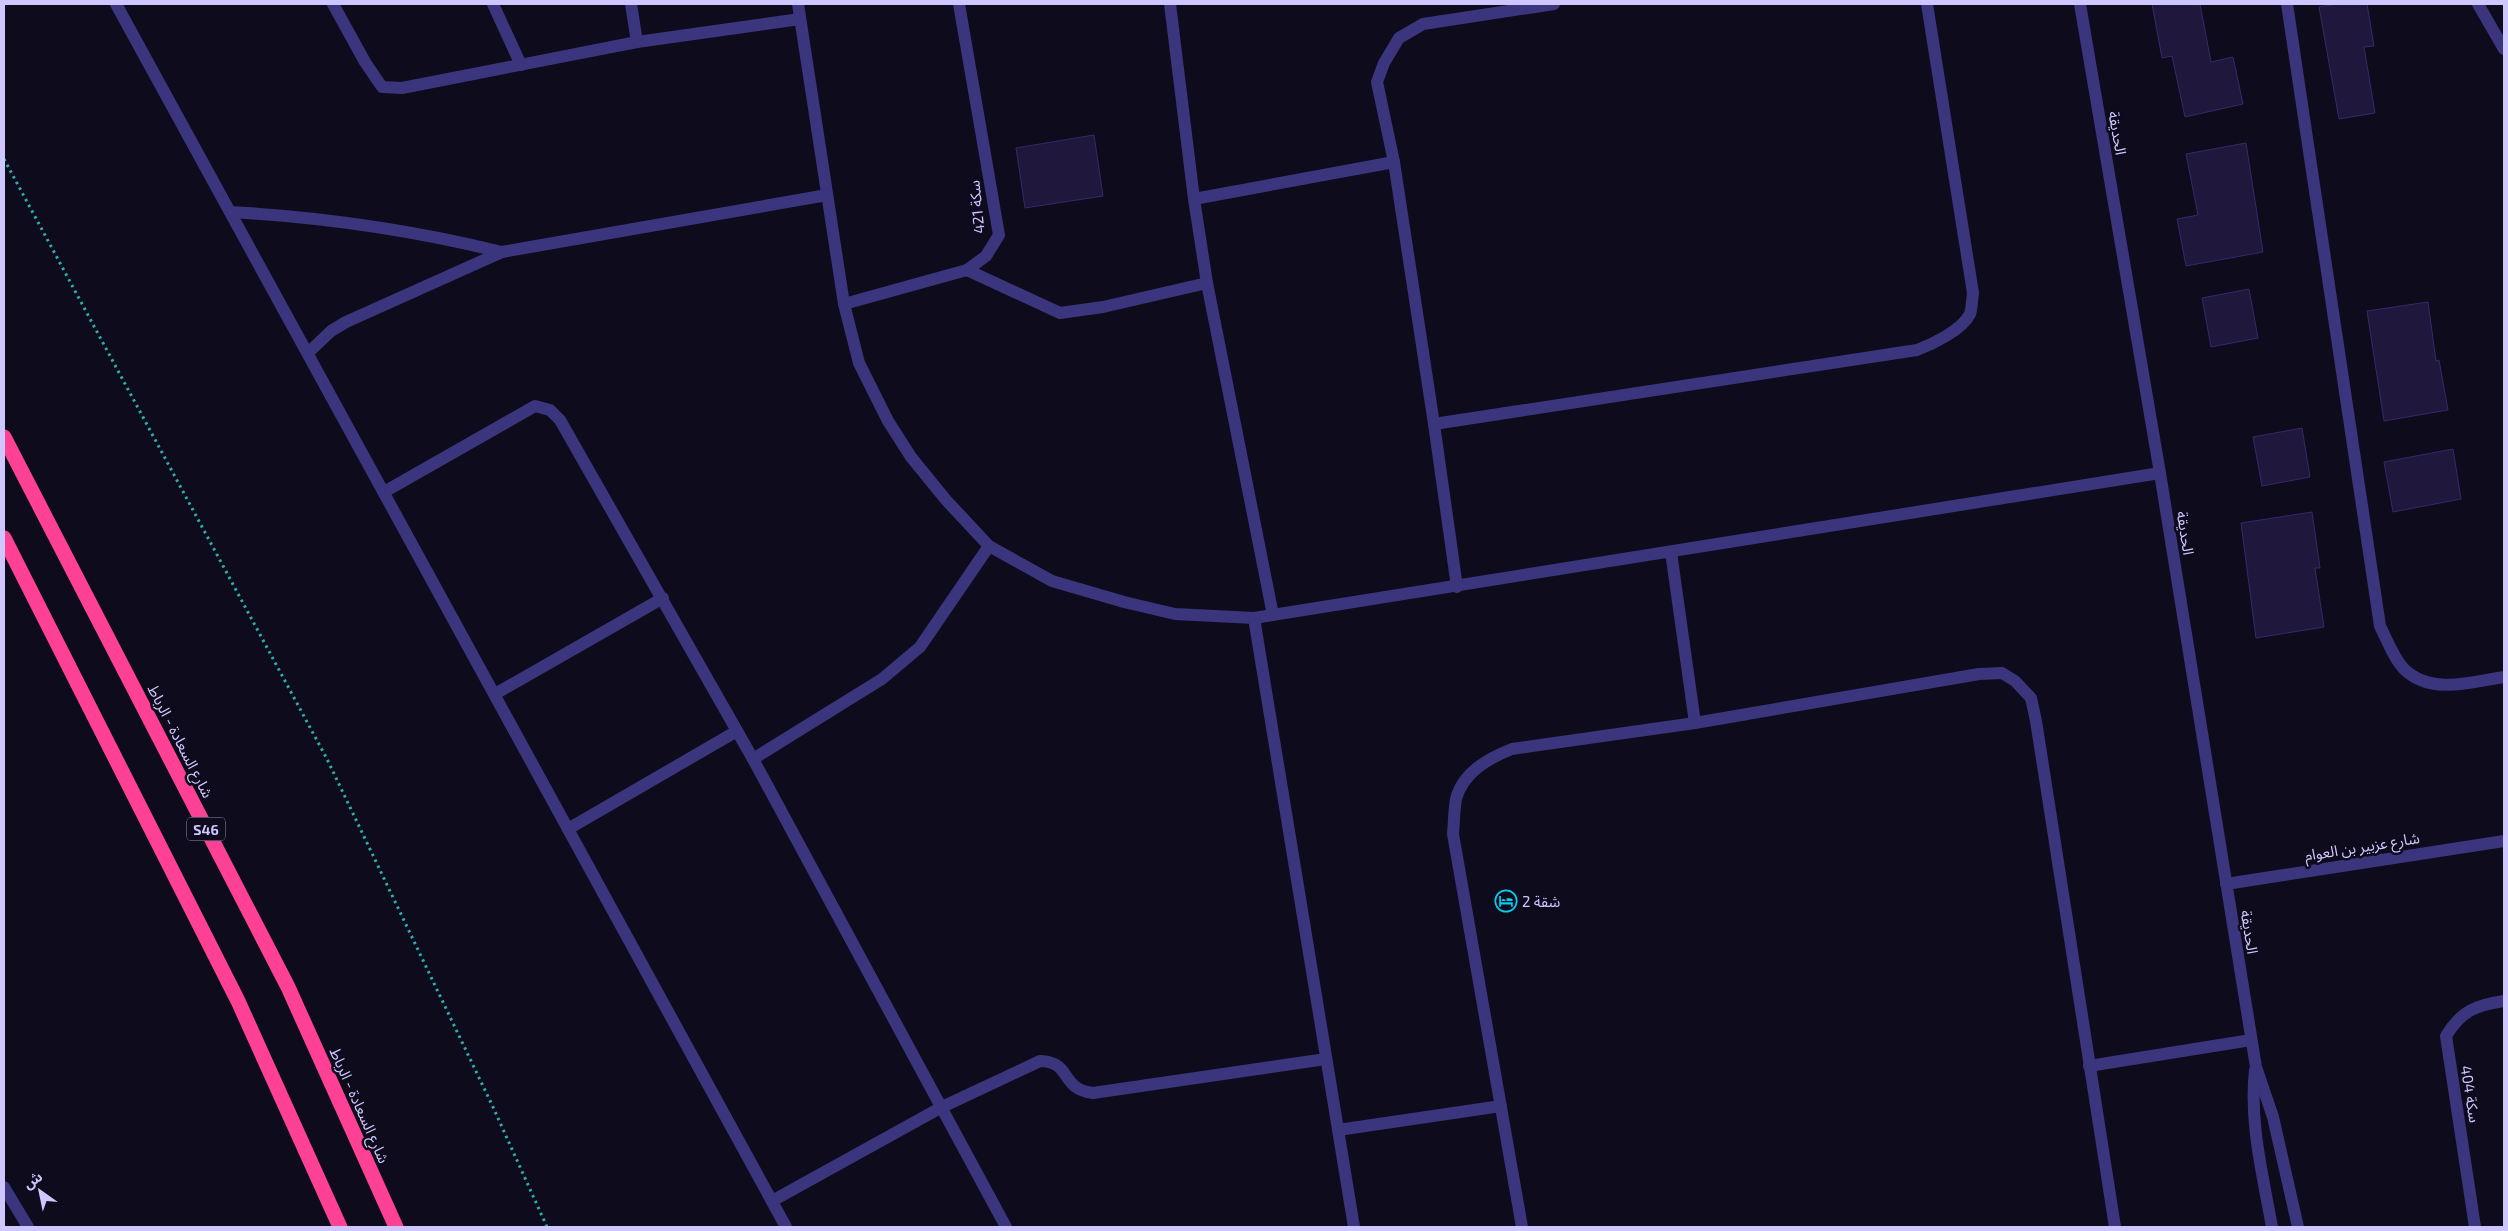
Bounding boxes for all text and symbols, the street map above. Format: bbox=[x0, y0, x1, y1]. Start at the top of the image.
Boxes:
street label: الحديقة bbox=[2105, 110, 2131, 156]
street label: سكة 421 bbox=[964, 179, 988, 235]
street label: الحديقة bbox=[2174, 510, 2198, 556]
street label: شارع السعادة - الرباط bbox=[141, 681, 217, 803]
road number: S46 bbox=[187, 818, 225, 841]
street label: شارع عزبير بن العوام bbox=[2303, 828, 2422, 868]
hotel icon: شقة 2 bbox=[1494, 889, 1518, 913]
place label: شقة 2 bbox=[1522, 892, 1560, 910]
street label: الحديقة bbox=[2238, 909, 2262, 955]
street label: شارع السعادة - الرباط bbox=[323, 1044, 394, 1168]
street label: سكة 404 bbox=[2458, 1064, 2484, 1124]
north arrow bbox=[15, 1166, 65, 1216]
text: ش bbox=[20, 1167, 45, 1192]

